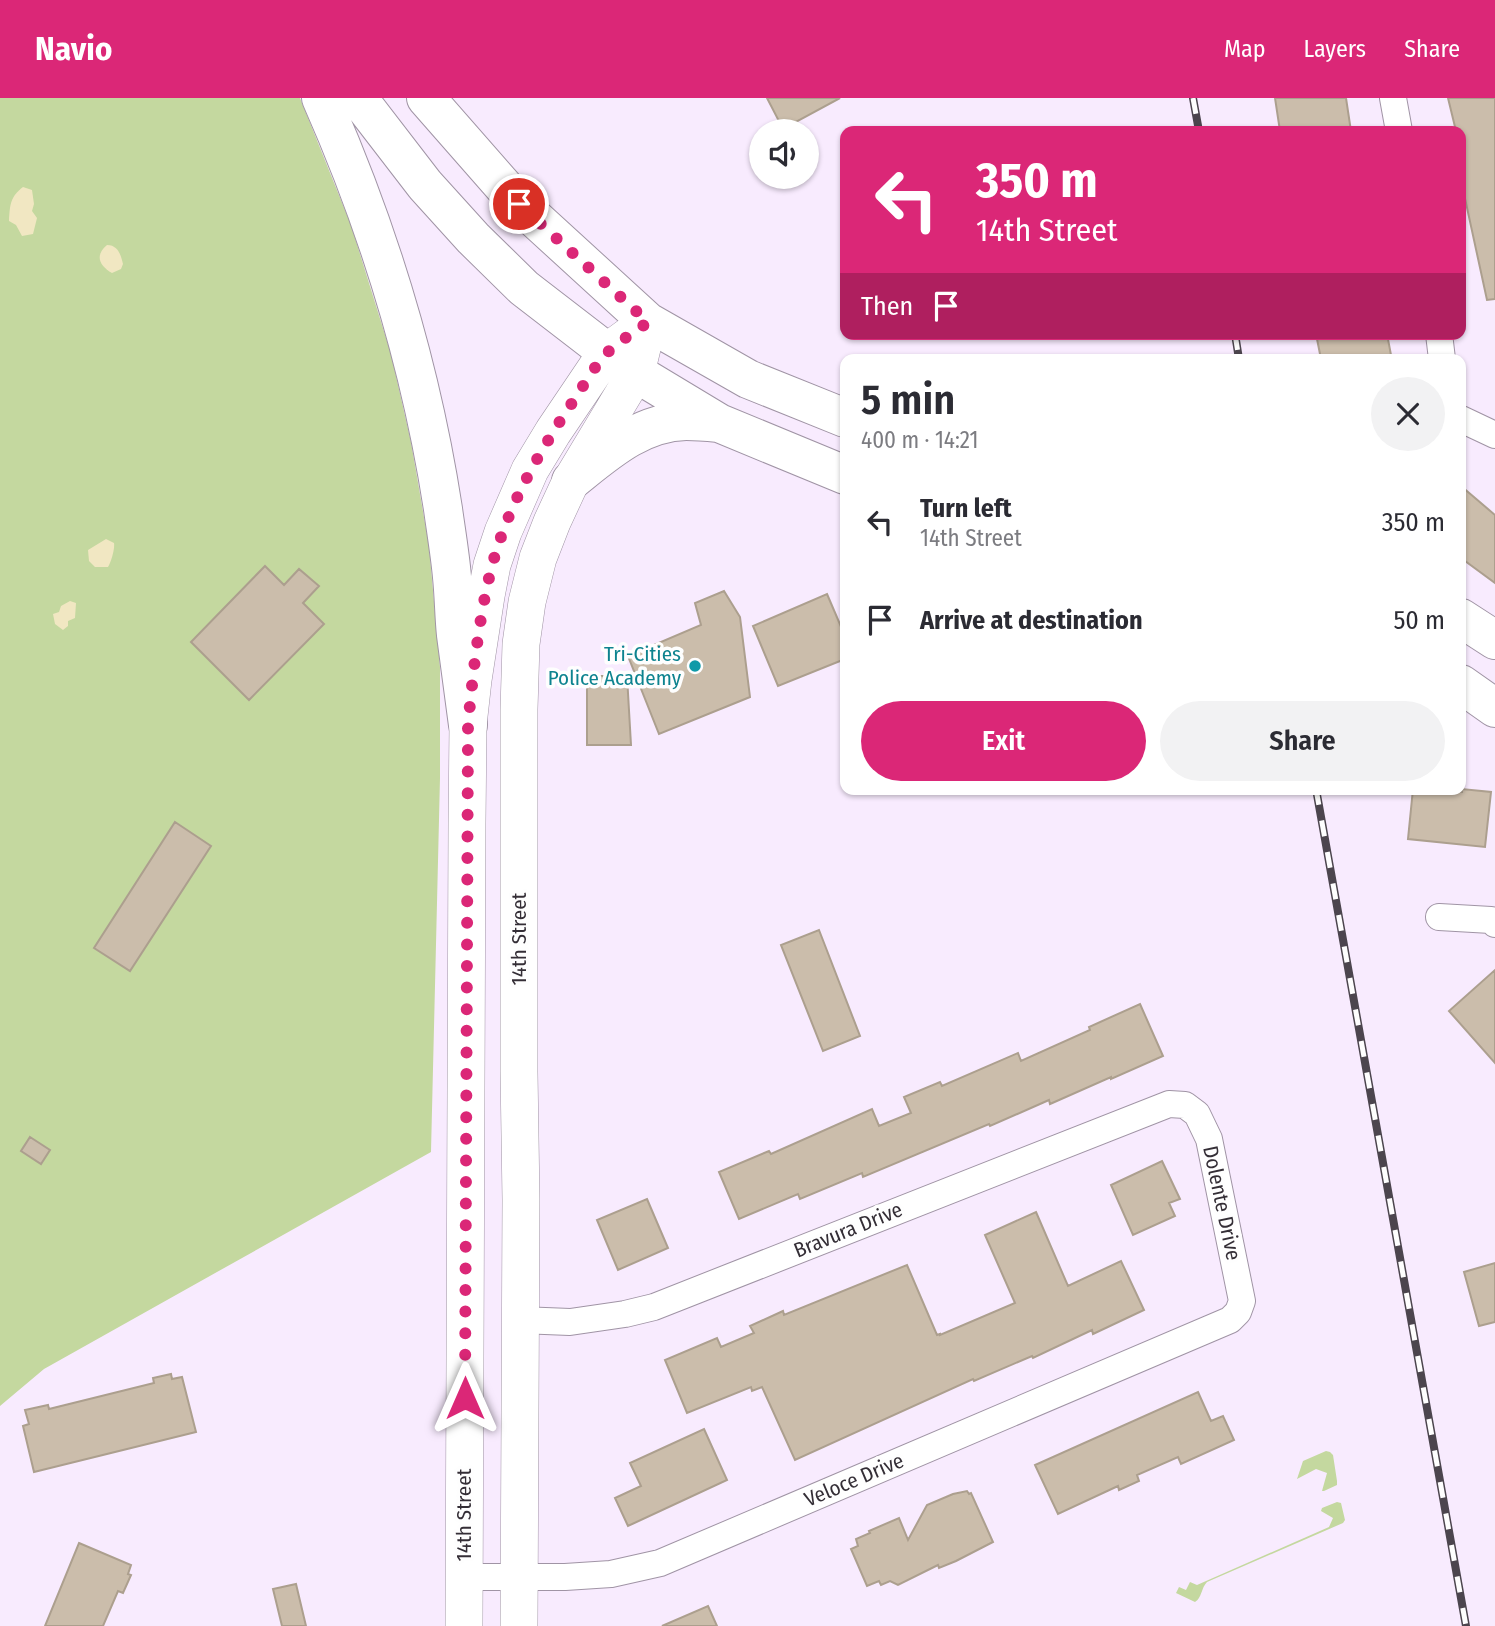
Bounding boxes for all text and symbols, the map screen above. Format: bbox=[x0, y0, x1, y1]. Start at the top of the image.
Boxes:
text: Navio bbox=[35, 29, 112, 69]
text: Map bbox=[1224, 35, 1266, 63]
text: Layers bbox=[1304, 35, 1366, 63]
text: Share bbox=[1404, 35, 1460, 63]
map controls bbox=[749, 119, 819, 189]
button: sound bbox=[749, 119, 819, 189]
text: 350 m bbox=[976, 151, 1098, 210]
icon: left bbox=[861, 154, 952, 245]
pin bbox=[489, 174, 549, 234]
icon: arrive bbox=[500, 185, 538, 223]
text: 14th Street bbox=[976, 211, 1118, 249]
icon: arrive bbox=[927, 287, 965, 325]
text: Then bbox=[861, 291, 913, 322]
text: 5 min bbox=[861, 375, 955, 425]
button: close bbox=[1371, 377, 1445, 451]
text: 400 m · 14:21 bbox=[861, 426, 978, 454]
text: Turn left bbox=[920, 493, 1012, 524]
icon: left bbox=[861, 503, 899, 541]
text: 350 m bbox=[1382, 507, 1445, 538]
text: 14th Street bbox=[920, 524, 1022, 552]
icon: arrive bbox=[861, 601, 899, 639]
text: Arrive at destination bbox=[920, 605, 1143, 636]
text: 50 m bbox=[1393, 605, 1445, 636]
place label: Tri-Cities Police Academy bbox=[548, 641, 682, 691]
marker: Tri-Cities Police Academy bbox=[687, 658, 703, 674]
button: Exit bbox=[861, 701, 1146, 781]
button: Share bbox=[1160, 701, 1445, 781]
street label: 14th Street bbox=[506, 892, 532, 985]
street label: Dolente Drive bbox=[1197, 1143, 1247, 1263]
street label: Bravura Drive bbox=[790, 1196, 906, 1264]
position arrow bbox=[428, 1361, 502, 1435]
street label: Veloce Drive bbox=[800, 1447, 908, 1513]
street label: 14th Street bbox=[451, 1468, 477, 1561]

